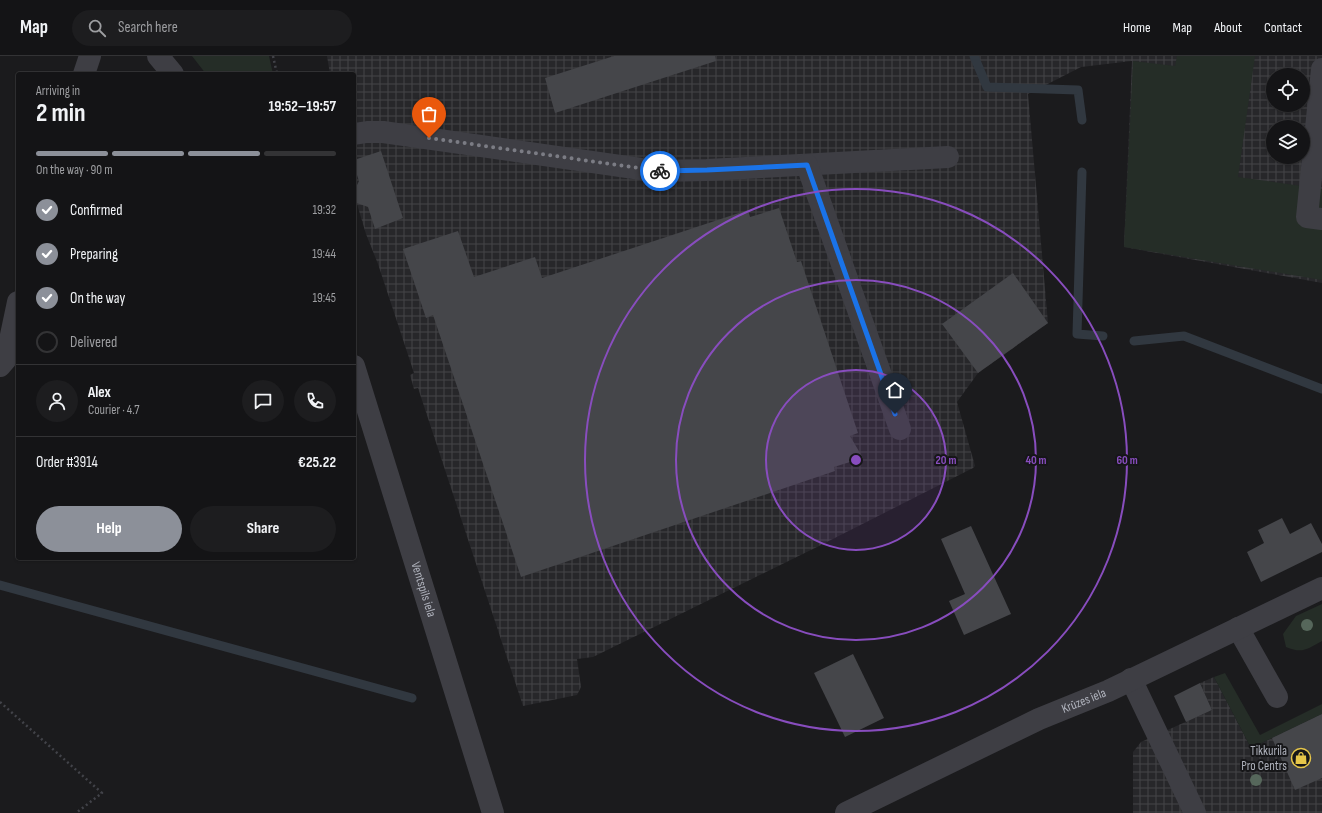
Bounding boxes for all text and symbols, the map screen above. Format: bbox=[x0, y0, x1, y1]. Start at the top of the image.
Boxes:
search box bbox=[72, 10, 352, 46]
text: Map bbox=[20, 16, 48, 39]
icon: search bbox=[86, 17, 108, 39]
text: Search here bbox=[118, 18, 178, 37]
text: Home bbox=[1123, 19, 1151, 36]
text: Map bbox=[1173, 19, 1192, 36]
text: About bbox=[1214, 19, 1242, 36]
text: Contact bbox=[1264, 19, 1302, 36]
map controls bbox=[1266, 68, 1310, 164]
button: locate bbox=[1266, 68, 1310, 112]
text: Arriving in bbox=[36, 83, 80, 99]
text: 19:52–19:57 bbox=[268, 97, 336, 116]
pin bbox=[412, 97, 446, 138]
text: 2 min bbox=[36, 98, 86, 129]
icon: bag bbox=[418, 103, 440, 125]
button: layers bbox=[1266, 120, 1310, 164]
courier bbox=[640, 151, 680, 191]
icon: bike bbox=[649, 160, 671, 182]
text: On the way · 90 m bbox=[36, 162, 113, 178]
icon: check bbox=[36, 199, 58, 221]
text: Confirmed bbox=[70, 201, 123, 220]
text: 19:32 bbox=[312, 202, 336, 218]
icon: check bbox=[36, 243, 58, 265]
text: Preparing bbox=[70, 245, 118, 264]
text: 19:44 bbox=[312, 246, 336, 262]
icon: check bbox=[36, 287, 58, 309]
text: On the way bbox=[70, 289, 125, 308]
text: 19:45 bbox=[313, 290, 336, 306]
text: Delivered bbox=[70, 333, 117, 352]
pin bbox=[878, 373, 912, 414]
icon: home bbox=[884, 379, 906, 401]
button: person bbox=[36, 380, 78, 422]
button: chat bbox=[242, 380, 284, 422]
button: phone bbox=[294, 380, 336, 422]
text: Alex bbox=[88, 383, 111, 402]
text: Courier · 4.7 bbox=[88, 402, 140, 418]
text: Order #3914 bbox=[36, 453, 98, 472]
text: €25.22 bbox=[298, 453, 336, 472]
centre of rings bbox=[849, 453, 863, 467]
text: 20 m bbox=[936, 453, 956, 468]
text: 40 m bbox=[1025, 453, 1047, 468]
text: 60 m bbox=[1116, 453, 1138, 468]
button: Help bbox=[36, 506, 182, 552]
button: Share bbox=[190, 506, 336, 552]
street label: Ventspils iela bbox=[407, 560, 440, 619]
street label: Krūzes iela bbox=[1059, 685, 1108, 717]
place label: Tikkurila Pro Centrs bbox=[1241, 743, 1287, 774]
shop icon: Tikkurila Pro Centrs bbox=[1290, 747, 1312, 769]

